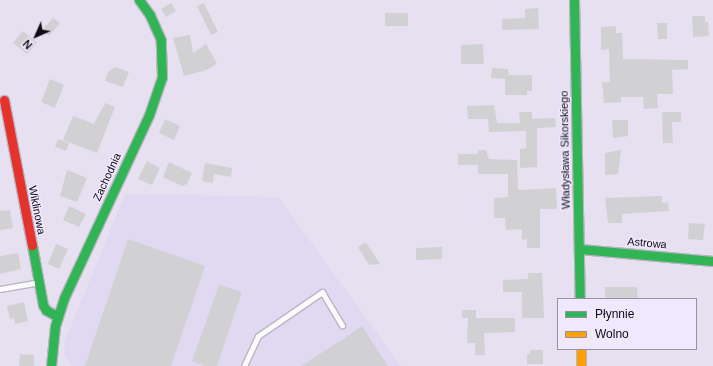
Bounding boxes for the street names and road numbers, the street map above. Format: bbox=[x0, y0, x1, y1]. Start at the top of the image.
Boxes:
street label: Władysława Sikorskiego bbox=[557, 91, 573, 209]
street label: Zachodnia bbox=[90, 151, 124, 203]
street label: Wiklinowa bbox=[26, 184, 48, 236]
street label: Astrowa bbox=[627, 235, 667, 251]

